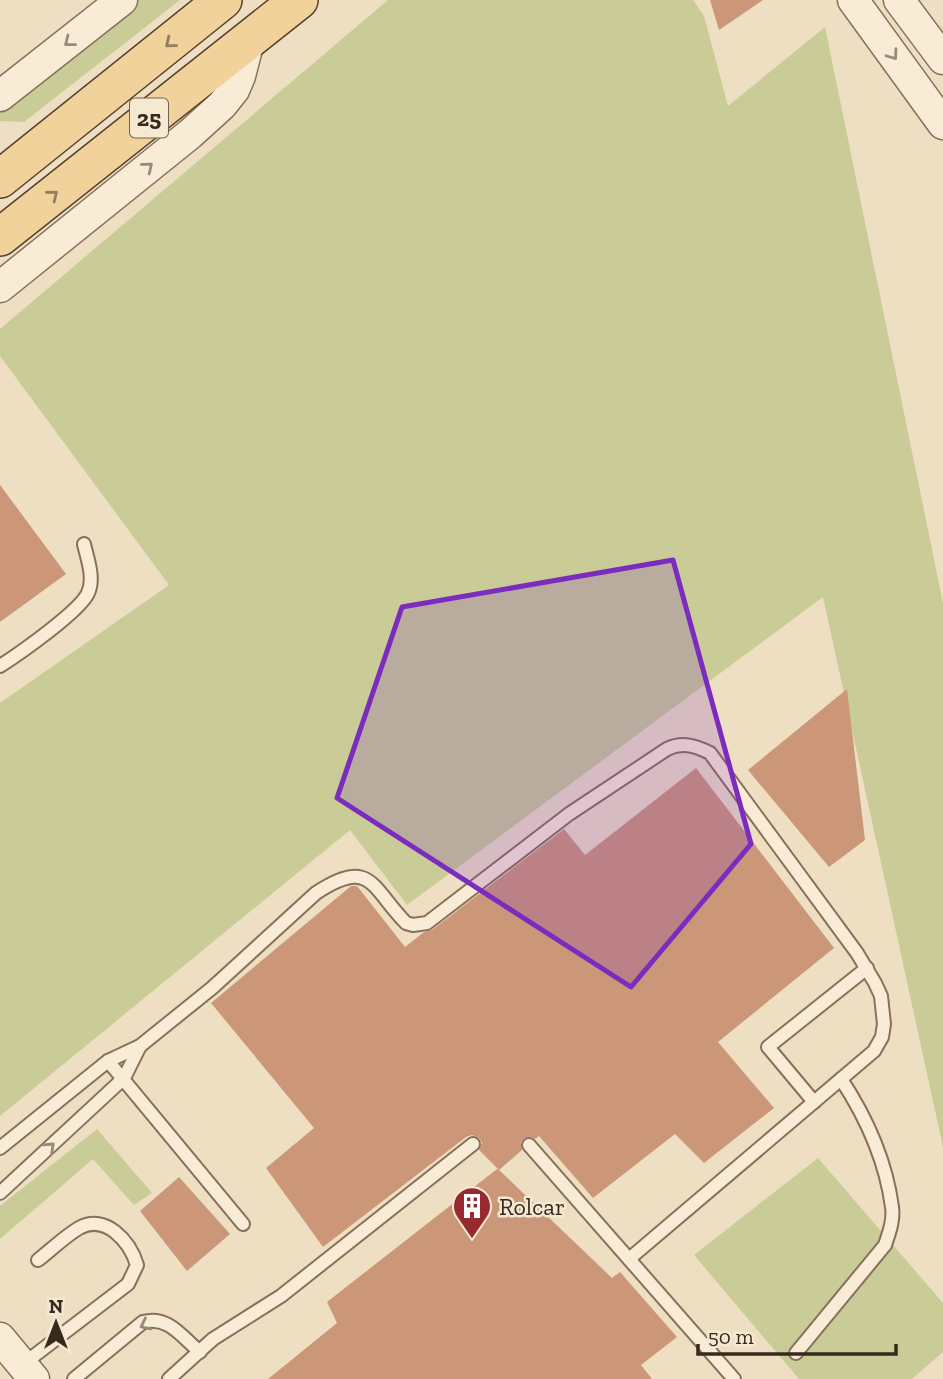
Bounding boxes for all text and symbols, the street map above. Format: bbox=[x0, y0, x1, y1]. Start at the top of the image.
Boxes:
one-way arrow bbox=[64, 34, 76, 47]
one-way arrow bbox=[165, 35, 178, 47]
one-way arrow bbox=[885, 47, 898, 60]
road number: 25 bbox=[130, 99, 168, 138]
one-way arrow bbox=[141, 163, 153, 176]
one-way arrow bbox=[46, 190, 58, 203]
one-way arrow bbox=[42, 1143, 55, 1155]
building icon: Rolcar bbox=[451, 1185, 493, 1240]
place label: Rolcar bbox=[499, 1192, 565, 1221]
north arrow bbox=[21, 1288, 91, 1358]
text: N bbox=[49, 1295, 63, 1318]
scale bar bbox=[698, 1312, 896, 1356]
one-way arrow bbox=[139, 1317, 152, 1330]
text: 50 m bbox=[708, 1324, 754, 1349]

